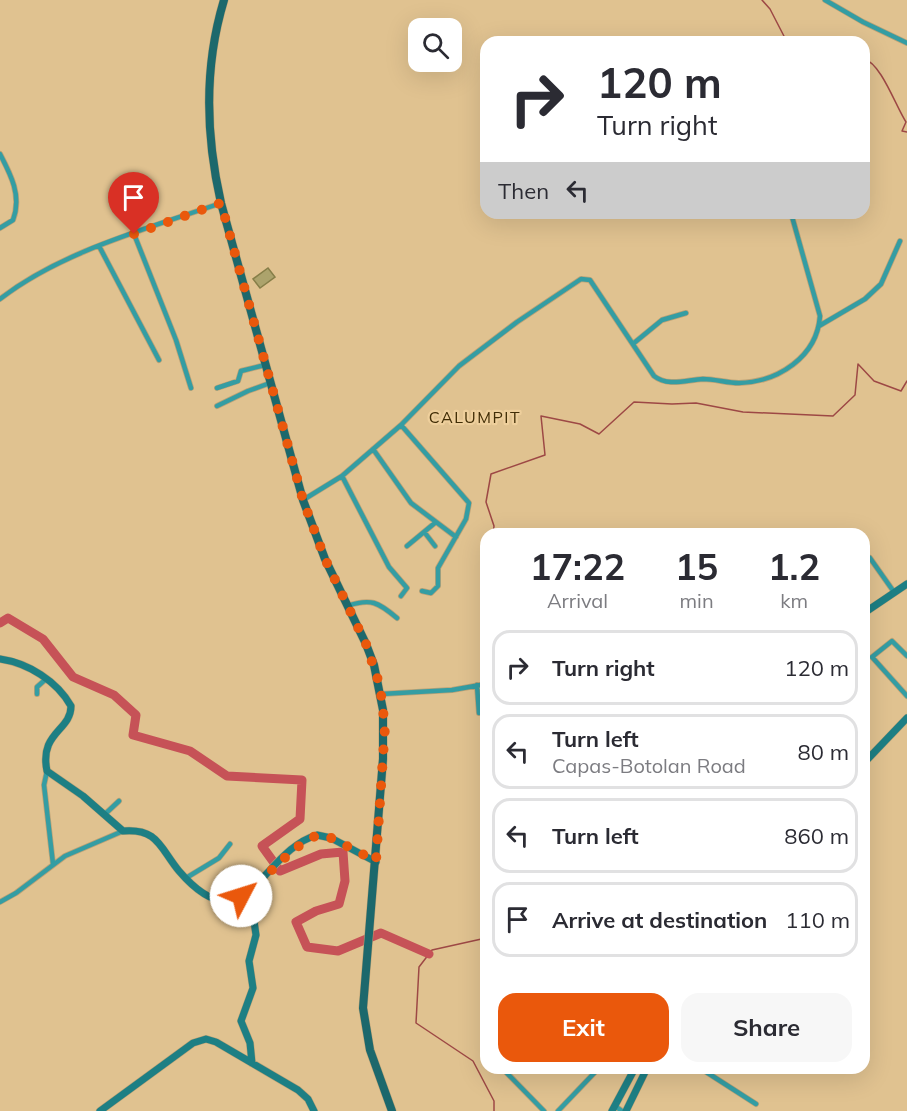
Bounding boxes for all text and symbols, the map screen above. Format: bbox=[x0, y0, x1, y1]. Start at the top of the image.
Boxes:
map controls bbox=[408, 18, 462, 72]
button: search bbox=[408, 18, 462, 72]
text: 120 m bbox=[597, 56, 722, 109]
icon: right bbox=[498, 60, 576, 138]
text: Turn right bbox=[597, 108, 717, 142]
pin bbox=[108, 172, 159, 234]
icon: left bbox=[561, 174, 594, 207]
text: Then bbox=[498, 177, 549, 205]
icon: arrive bbox=[117, 181, 150, 214]
district label: CALUMPIT bbox=[429, 407, 521, 427]
text: 17:22 bbox=[530, 544, 625, 589]
text: 15 bbox=[675, 544, 718, 589]
text: 1.2 bbox=[768, 544, 820, 589]
text: Arrival bbox=[547, 588, 608, 613]
text: min bbox=[680, 588, 714, 613]
text: km bbox=[780, 588, 808, 613]
icon: right bbox=[501, 651, 534, 684]
text: Turn right bbox=[552, 654, 655, 682]
text: 120 m bbox=[784, 654, 849, 682]
text: Turn left bbox=[552, 725, 639, 753]
icon: left bbox=[501, 735, 534, 768]
text: 80 m bbox=[798, 738, 849, 766]
text: Capas-Botolan Road bbox=[552, 753, 746, 778]
icon: left bbox=[501, 819, 534, 852]
text: Turn left bbox=[552, 822, 639, 850]
text: 860 m bbox=[784, 822, 849, 850]
position arrow bbox=[209, 864, 273, 928]
icon: arrive bbox=[501, 903, 534, 936]
text: Arrive at destination bbox=[552, 906, 767, 934]
text: 110 m bbox=[785, 906, 850, 934]
button: Exit bbox=[498, 993, 669, 1062]
button: Share bbox=[681, 993, 852, 1062]

